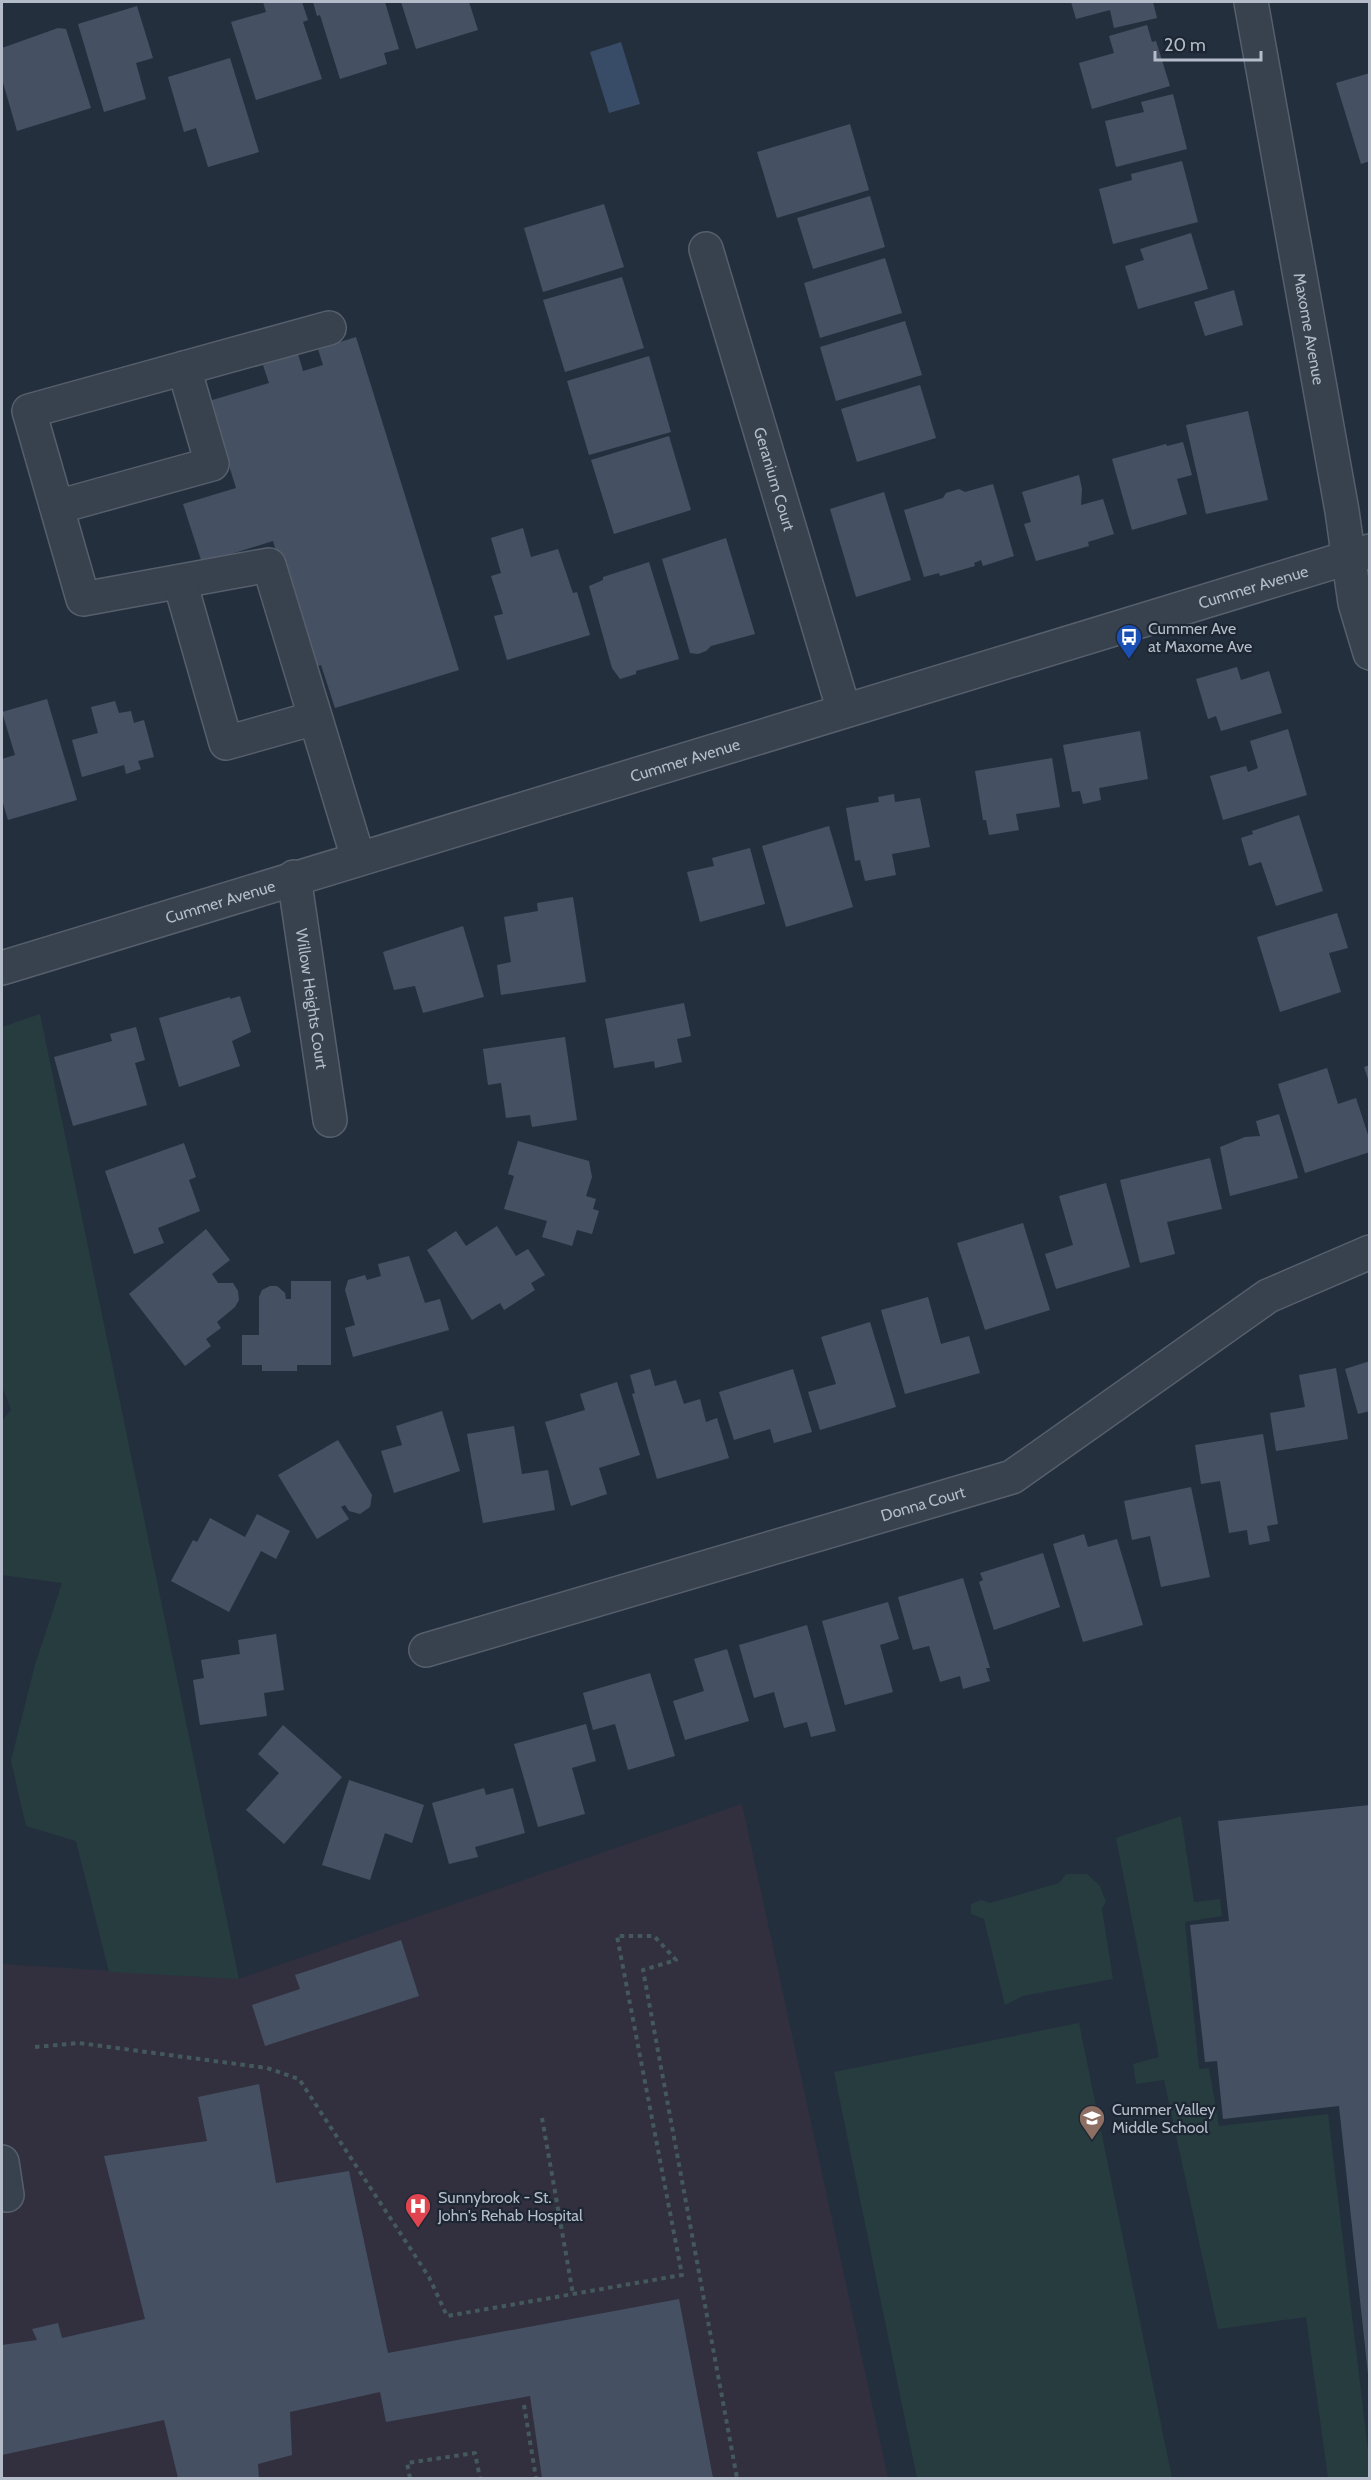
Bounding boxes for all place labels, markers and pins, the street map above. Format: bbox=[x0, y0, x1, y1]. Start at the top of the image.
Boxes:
place label: Cummer Ave at Maxome Ave bbox=[1148, 619, 1252, 656]
bus stop icon: Cummer Ave at Maxome Ave bbox=[1114, 622, 1144, 660]
place label: Cummer Valley Middle School bbox=[1112, 2100, 1215, 2137]
school or university icon: Cummer Valley Middle School bbox=[1077, 2103, 1107, 2141]
place label: Sunnybrook - St. John's Rehab Hospital bbox=[437, 2188, 583, 2225]
hospital icon: Sunnybrook - St. John's Rehab Hospital bbox=[403, 2191, 433, 2229]

